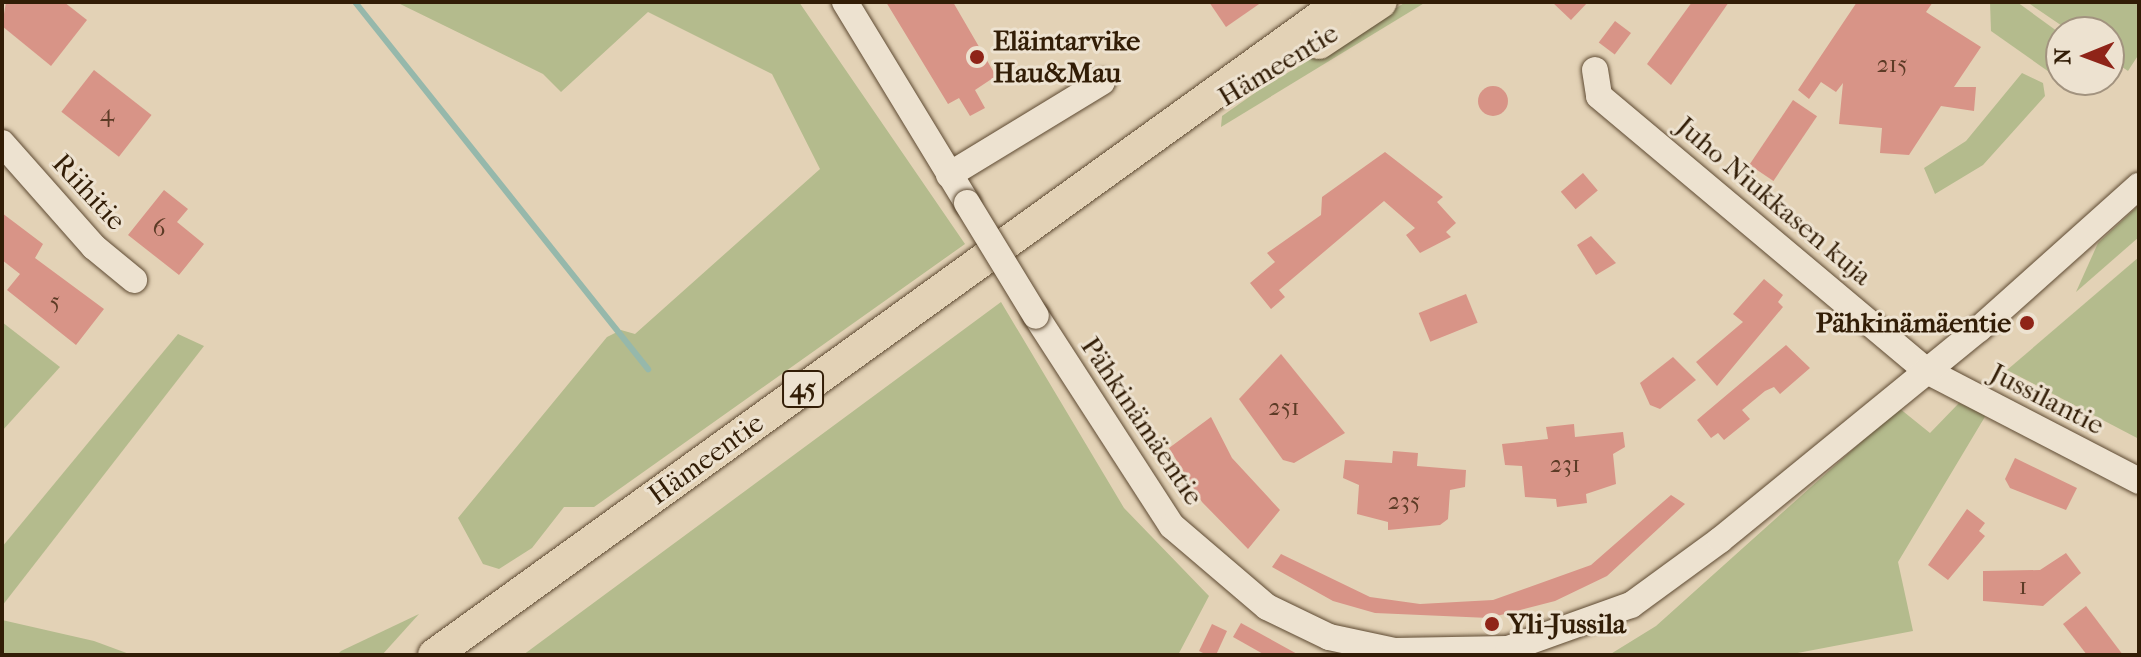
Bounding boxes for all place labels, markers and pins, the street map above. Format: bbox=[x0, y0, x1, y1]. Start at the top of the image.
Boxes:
place label: Eläintarvike Hau&Mau bbox=[993, 24, 1140, 90]
marker: Eläintarvike Hau&Mau bbox=[968, 48, 986, 66]
place label: Pähkinämäentie bbox=[1816, 306, 2011, 340]
marker: Pähkinämäentie bbox=[2018, 314, 2036, 332]
place label: Yli-Jussila bbox=[1508, 607, 1626, 641]
marker: Yli-Jussila bbox=[1483, 615, 1501, 633]

